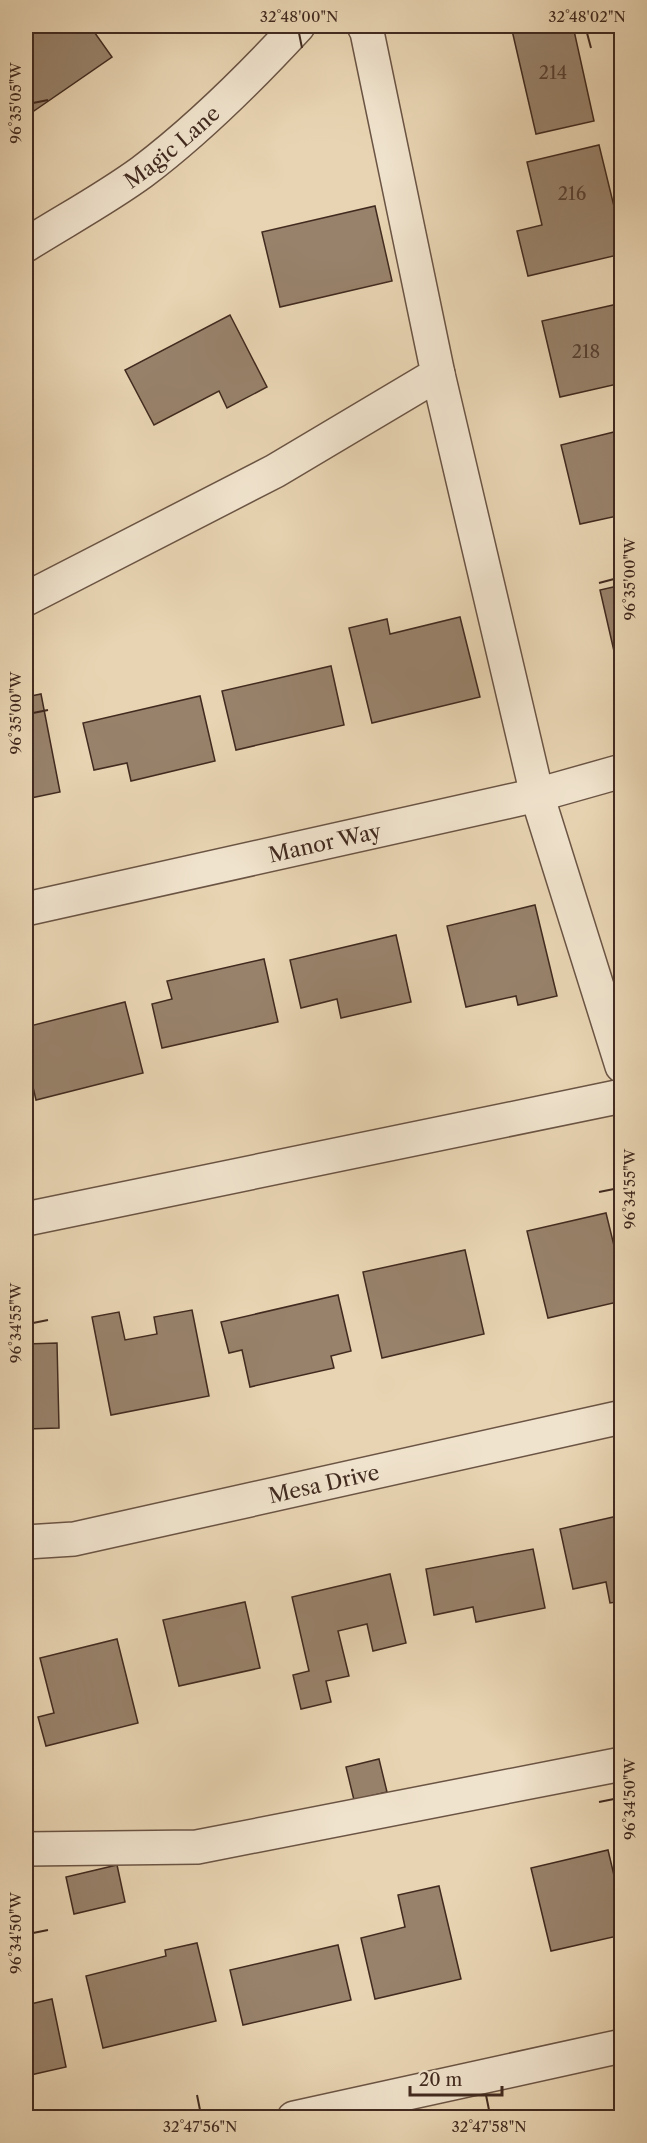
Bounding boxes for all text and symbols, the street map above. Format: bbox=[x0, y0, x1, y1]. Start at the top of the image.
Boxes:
text: 32°48'00"N bbox=[260, 7, 338, 26]
text: 32°48'02"N bbox=[548, 7, 626, 26]
text: 96°35'05"W bbox=[6, 62, 25, 144]
house number: 214 bbox=[539, 62, 567, 84]
street label: Magic Lane bbox=[119, 100, 224, 193]
house number: 216 bbox=[558, 183, 586, 205]
house number: 218 bbox=[572, 341, 600, 363]
text: 96°35'00"W bbox=[620, 537, 639, 620]
text: 96°35'00"W bbox=[6, 671, 25, 754]
street label: Manor Way bbox=[266, 818, 384, 867]
text: 96°34'55"W bbox=[620, 1148, 639, 1229]
text: 96°34'55"W bbox=[6, 1282, 25, 1363]
street label: Mesa Drive bbox=[266, 1459, 382, 1508]
text: 96°34'50"W bbox=[620, 1757, 639, 1840]
text: 96°34'50"W bbox=[6, 1891, 25, 1974]
scale bar bbox=[410, 2059, 502, 2097]
text: 20 m bbox=[419, 2069, 463, 2091]
text: 32°47'56"N bbox=[163, 2117, 237, 2136]
text: 32°47'58"N bbox=[451, 2117, 527, 2136]

